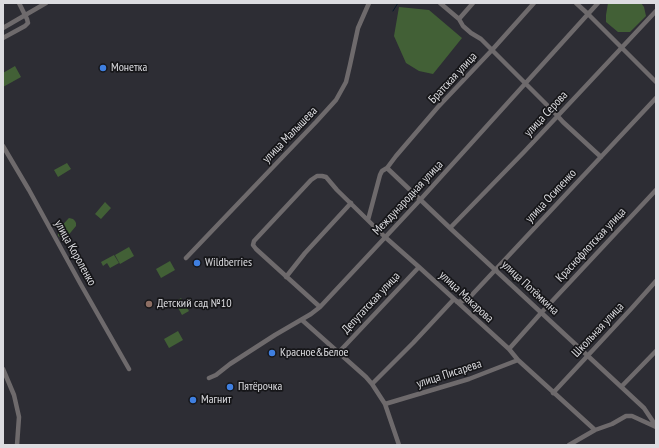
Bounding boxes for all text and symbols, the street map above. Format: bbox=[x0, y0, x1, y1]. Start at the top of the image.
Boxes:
street label: Братская улица bbox=[426, 49, 480, 107]
place label: Монетка bbox=[111, 61, 147, 75]
marker: Монетка bbox=[98, 63, 108, 73]
street label: улица Серова bbox=[521, 88, 571, 140]
street label: улица Малышева bbox=[260, 104, 320, 166]
street label: Международная улица bbox=[370, 158, 446, 238]
street label: улица Осипенко bbox=[522, 166, 580, 226]
street label: Краснофлотская улица bbox=[553, 205, 629, 285]
street label: улица Короленко bbox=[51, 218, 99, 288]
place label: Wildberries bbox=[205, 256, 252, 270]
marker: Wildberries bbox=[192, 258, 202, 268]
street label: улица Потёмкина bbox=[498, 258, 562, 318]
street label: улица Макарова bbox=[436, 268, 496, 326]
street label: Депутатская улица bbox=[339, 269, 403, 337]
place label: Детский сад №10 bbox=[157, 297, 232, 311]
marker: Детский сад №10 bbox=[144, 299, 154, 309]
street label: Школьная улица bbox=[569, 300, 627, 360]
place label: Красное&Белое bbox=[280, 346, 349, 360]
marker: Красное&Белое bbox=[267, 348, 277, 358]
street label: улица Писарева bbox=[415, 357, 483, 391]
place label: Пятёрочка bbox=[238, 380, 282, 394]
marker: Пятёрочка bbox=[225, 382, 235, 392]
place label: Магнит bbox=[201, 393, 231, 407]
marker: Магнит bbox=[188, 395, 198, 405]

